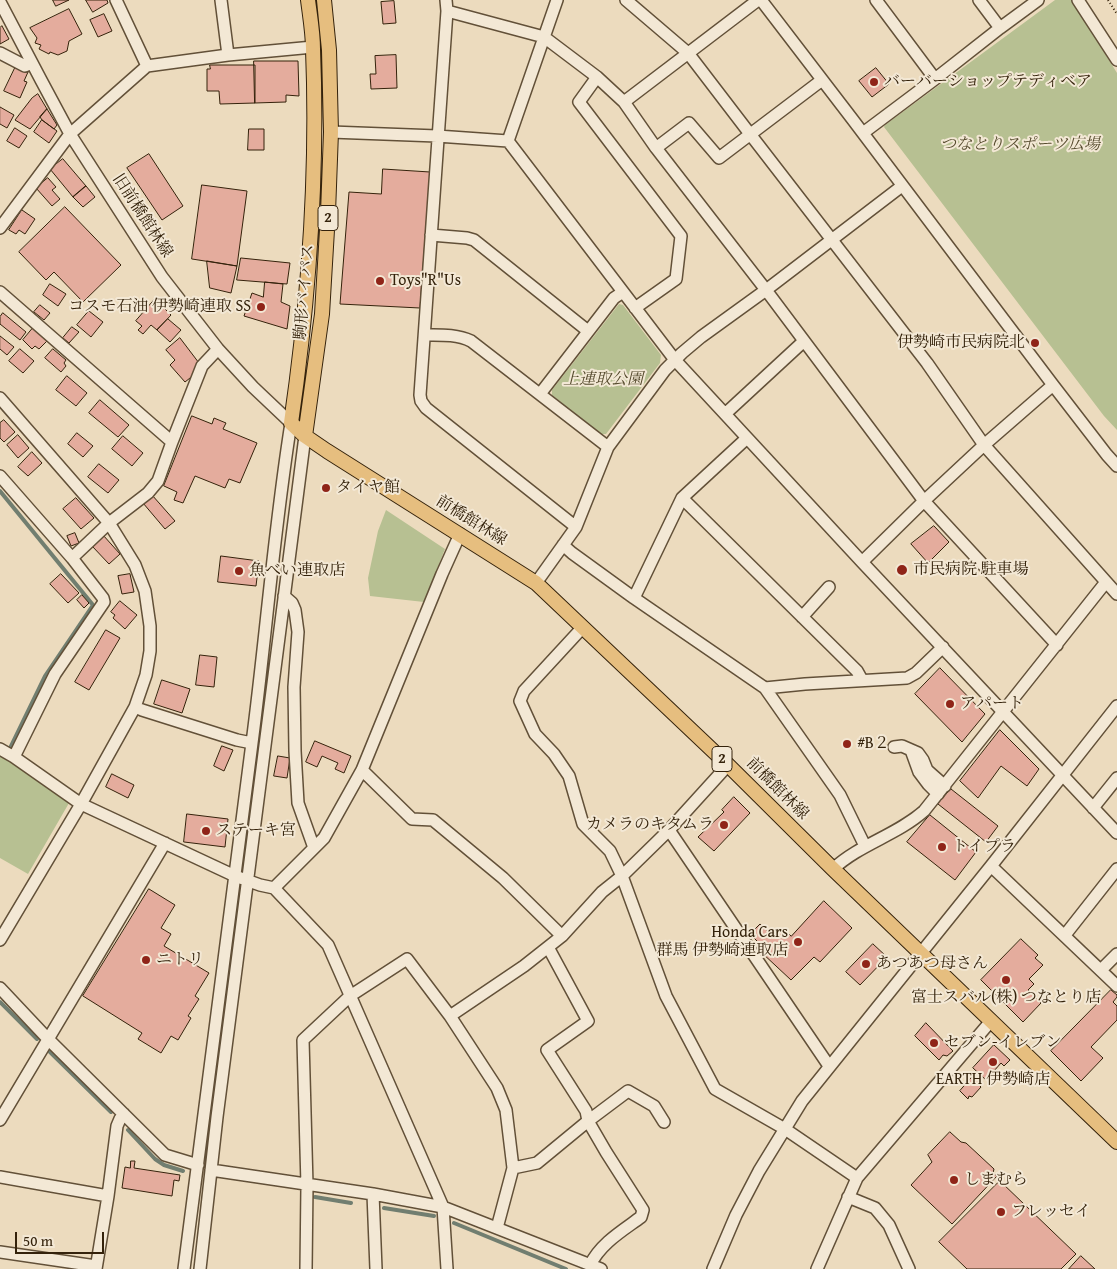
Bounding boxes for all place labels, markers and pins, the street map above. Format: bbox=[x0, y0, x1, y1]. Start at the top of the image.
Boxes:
place label: バーバーショップテディベア bbox=[884, 72, 1092, 92]
marker: バーバーショップテディベア bbox=[868, 76, 880, 88]
place label: Toys"R"Us bbox=[390, 271, 461, 291]
marker: Toys"R"Us bbox=[374, 275, 386, 287]
place label: コスモ石油 伊勢崎連取 SS bbox=[68, 297, 251, 317]
marker: コスモ石油 伊勢崎連取 SS bbox=[255, 301, 267, 313]
place label: 伊勢崎市民病院北 bbox=[897, 333, 1025, 353]
marker: 伊勢崎市民病院北 bbox=[1029, 337, 1041, 349]
place label: タイヤ館 bbox=[336, 478, 400, 498]
marker: タイヤ館 bbox=[320, 482, 332, 494]
place label: 市民病院 駐車場 bbox=[913, 560, 1029, 580]
place label: 魚べい連取店 bbox=[249, 561, 345, 581]
marker: 市民病院 駐車場 bbox=[895, 563, 909, 577]
marker: 魚べい連取店 bbox=[233, 565, 245, 577]
place label: アパート bbox=[960, 694, 1024, 714]
marker: アパート bbox=[944, 698, 956, 710]
place label: #B２ bbox=[857, 734, 890, 754]
marker: #B２ bbox=[841, 738, 853, 750]
place label: カメラのキタムラ bbox=[586, 815, 714, 835]
marker: カメラのキタムラ bbox=[718, 819, 730, 831]
place label: ステーキ宮 bbox=[216, 821, 296, 841]
marker: ステーキ宮 bbox=[200, 825, 212, 837]
place label: トイプラ bbox=[952, 837, 1016, 857]
marker: トイプラ bbox=[936, 841, 948, 853]
place label: Honda Cars 群馬 伊勢崎連取店 bbox=[656, 923, 788, 961]
marker: Honda Cars 群馬 伊勢崎連取店 bbox=[792, 936, 804, 948]
place label: ニトリ bbox=[156, 950, 204, 970]
marker: ニトリ bbox=[140, 954, 152, 966]
place label: あつあつ母さん bbox=[876, 954, 988, 974]
marker: あつあつ母さん bbox=[860, 958, 872, 970]
marker: 富士スバル(株) つなとり店 bbox=[1000, 974, 1012, 986]
place label: 富士スバル(株) つなとり店 bbox=[911, 988, 1101, 1008]
place label: セブン-イレブン bbox=[944, 1033, 1061, 1053]
marker: セブン-イレブン bbox=[928, 1037, 940, 1049]
marker: EARTH 伊勢崎店 bbox=[987, 1056, 999, 1068]
place label: EARTH 伊勢崎店 bbox=[936, 1070, 1050, 1090]
place label: しまむら bbox=[964, 1170, 1028, 1190]
marker: しまむら bbox=[948, 1174, 960, 1186]
place label: フレッセイ bbox=[1011, 1202, 1091, 1222]
marker: フレッセイ bbox=[995, 1206, 1007, 1218]

